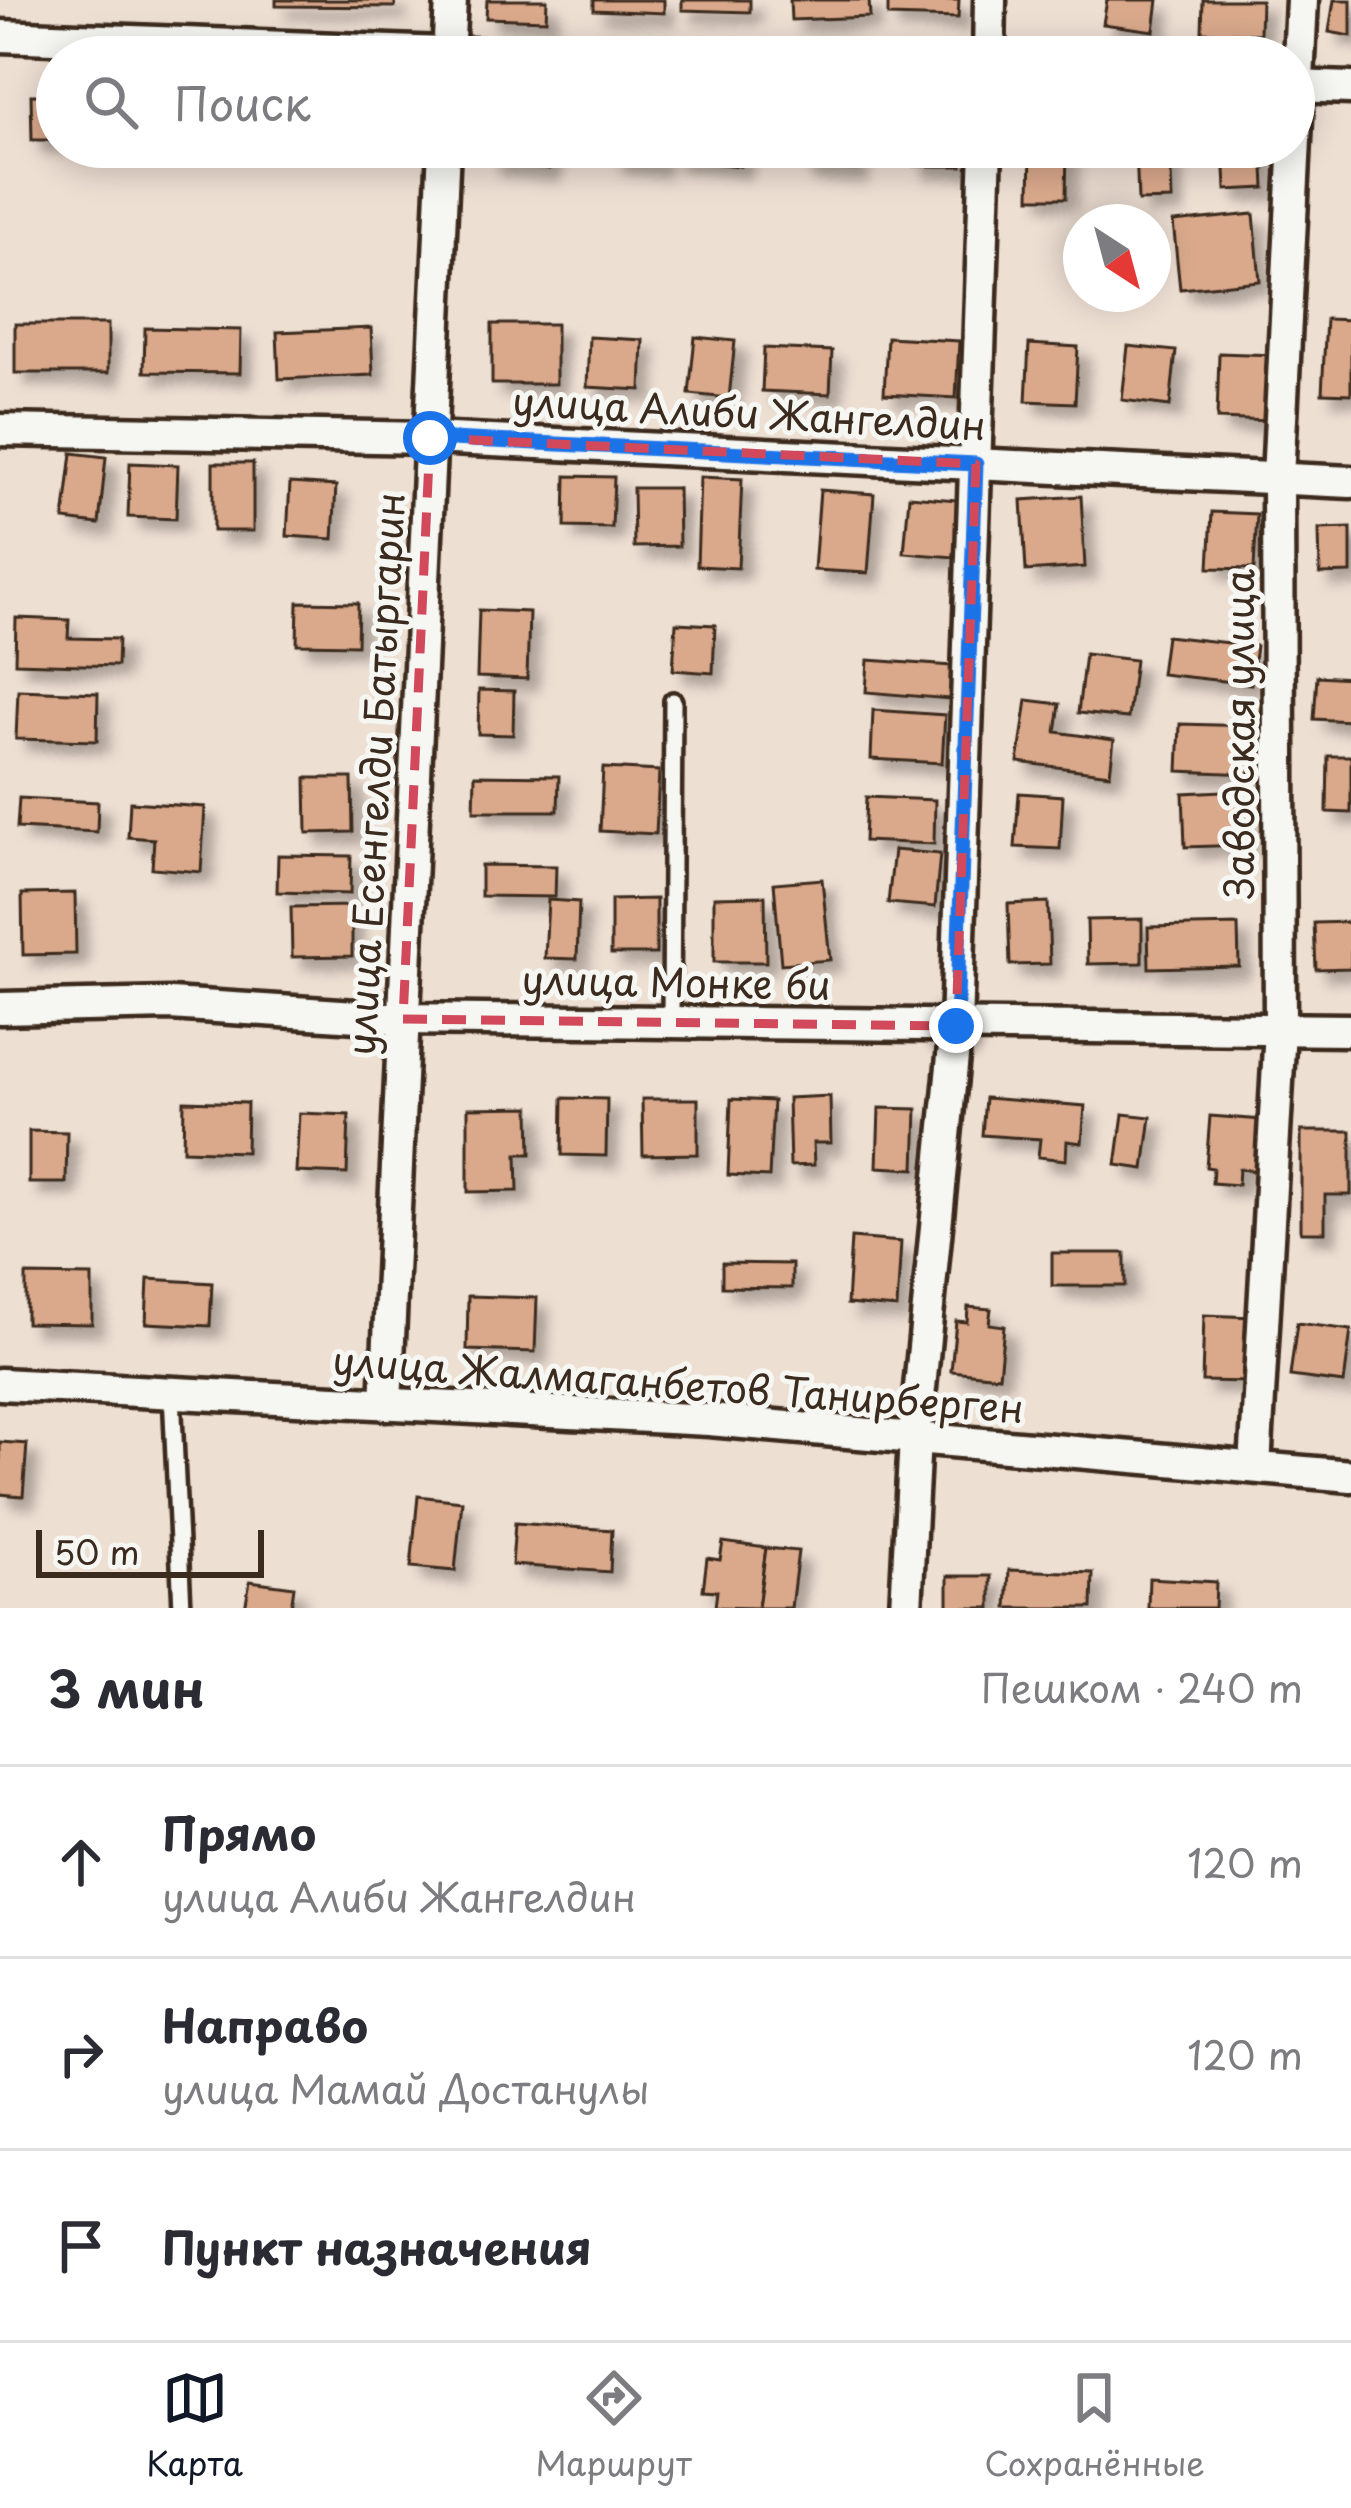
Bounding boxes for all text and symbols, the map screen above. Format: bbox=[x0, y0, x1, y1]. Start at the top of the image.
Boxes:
search box bbox=[36, 36, 1315, 168]
text: Поиск bbox=[174, 68, 311, 136]
icon: search bbox=[78, 69, 144, 135]
north arrow bbox=[1063, 204, 1171, 312]
street label: улица Алиби Жангелдин bbox=[511, 370, 987, 453]
route start bbox=[403, 411, 457, 465]
street label: улица Есенгелди Батыргарин bbox=[329, 491, 418, 1057]
street label: Заводская улица bbox=[1208, 569, 1267, 899]
street label: улица Монке би bbox=[521, 948, 831, 1013]
route end bbox=[929, 999, 983, 1053]
street label: улица Жалмаганбетов Танирберген bbox=[330, 1329, 1026, 1436]
scale bar bbox=[36, 1524, 264, 1577]
text: 50 m bbox=[54, 1526, 140, 1576]
text: 3 мин bbox=[48, 1648, 205, 1725]
text: Пешком · 240 m bbox=[981, 1657, 1303, 1716]
text: Прямо bbox=[162, 1798, 316, 1866]
icon: ahead bbox=[48, 1829, 114, 1895]
text: 120 m bbox=[1187, 1832, 1303, 1891]
text: улица Алиби Жангелдин bbox=[162, 1866, 636, 1925]
text: Направо bbox=[162, 1990, 368, 2058]
icon: right bbox=[48, 2021, 114, 2087]
text: 120 m bbox=[1187, 2024, 1303, 2083]
text: улица Мамай Достанулы bbox=[162, 2058, 649, 2117]
text: Пункт назначения bbox=[162, 2212, 592, 2280]
icon: arrive bbox=[48, 2213, 114, 2279]
tab: Карта bbox=[146, 2365, 243, 2487]
tab: Маршрут bbox=[536, 2365, 692, 2487]
tab: Сохранённые bbox=[984, 2365, 1205, 2487]

